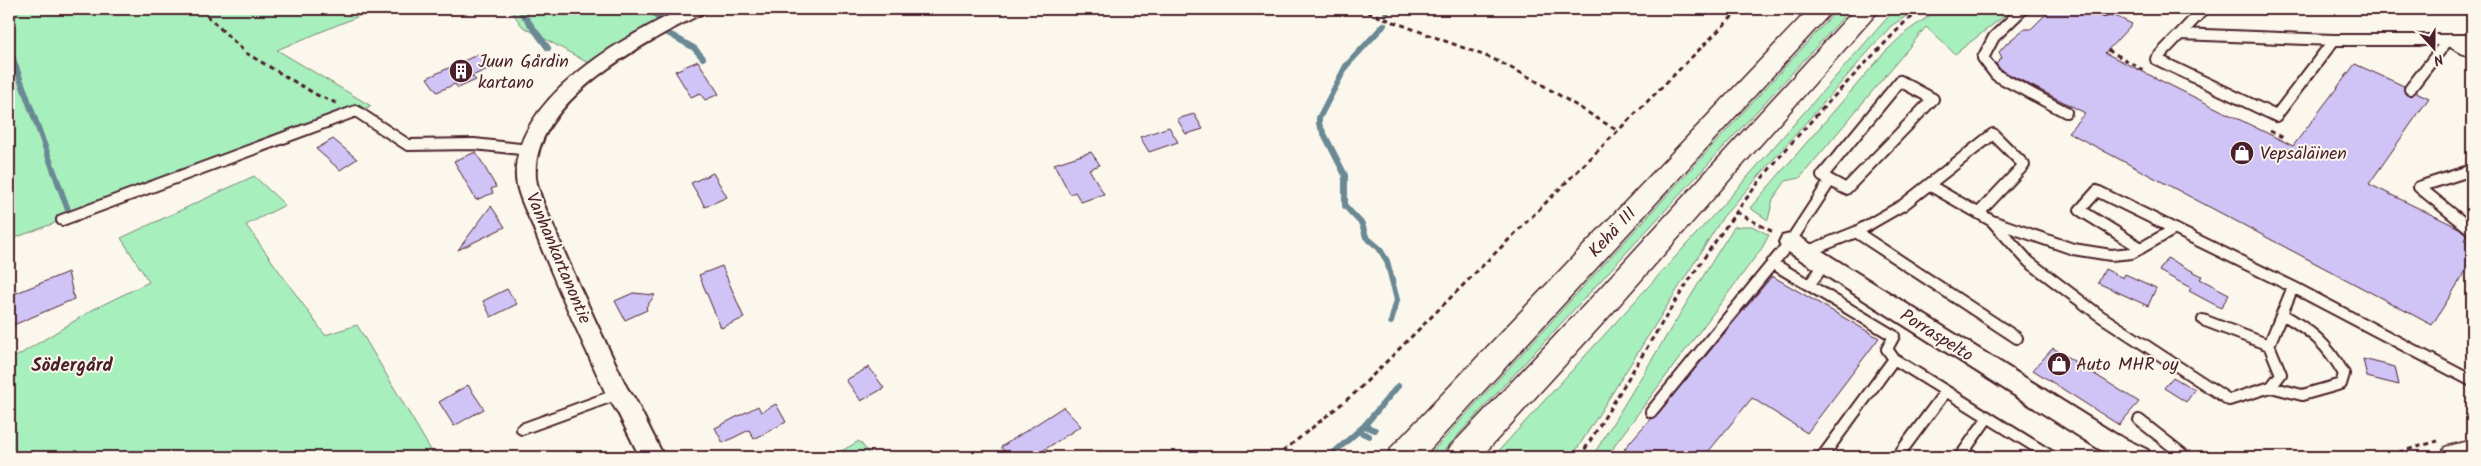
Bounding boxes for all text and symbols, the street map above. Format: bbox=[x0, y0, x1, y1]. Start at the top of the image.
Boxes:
north arrow bbox=[2408, 22, 2458, 72]
text: N bbox=[2430, 47, 2446, 71]
place label: Juun Gårdin kartano bbox=[478, 48, 569, 98]
building icon: Juun Gårdin kartano bbox=[448, 58, 474, 84]
shop icon: Vepsäläinen bbox=[2229, 140, 2255, 166]
place label: Vepsäläinen bbox=[2260, 140, 2347, 169]
street label: Vanhankartanontie bbox=[517, 188, 598, 329]
street label: Kehä III bbox=[1582, 201, 1644, 265]
street label: Porraspelto bbox=[1894, 302, 1979, 370]
district label: Södergård bbox=[31, 351, 114, 381]
shop icon: Auto MHR oy bbox=[2046, 351, 2072, 377]
place label: Auto MHR oy bbox=[2076, 351, 2179, 380]

